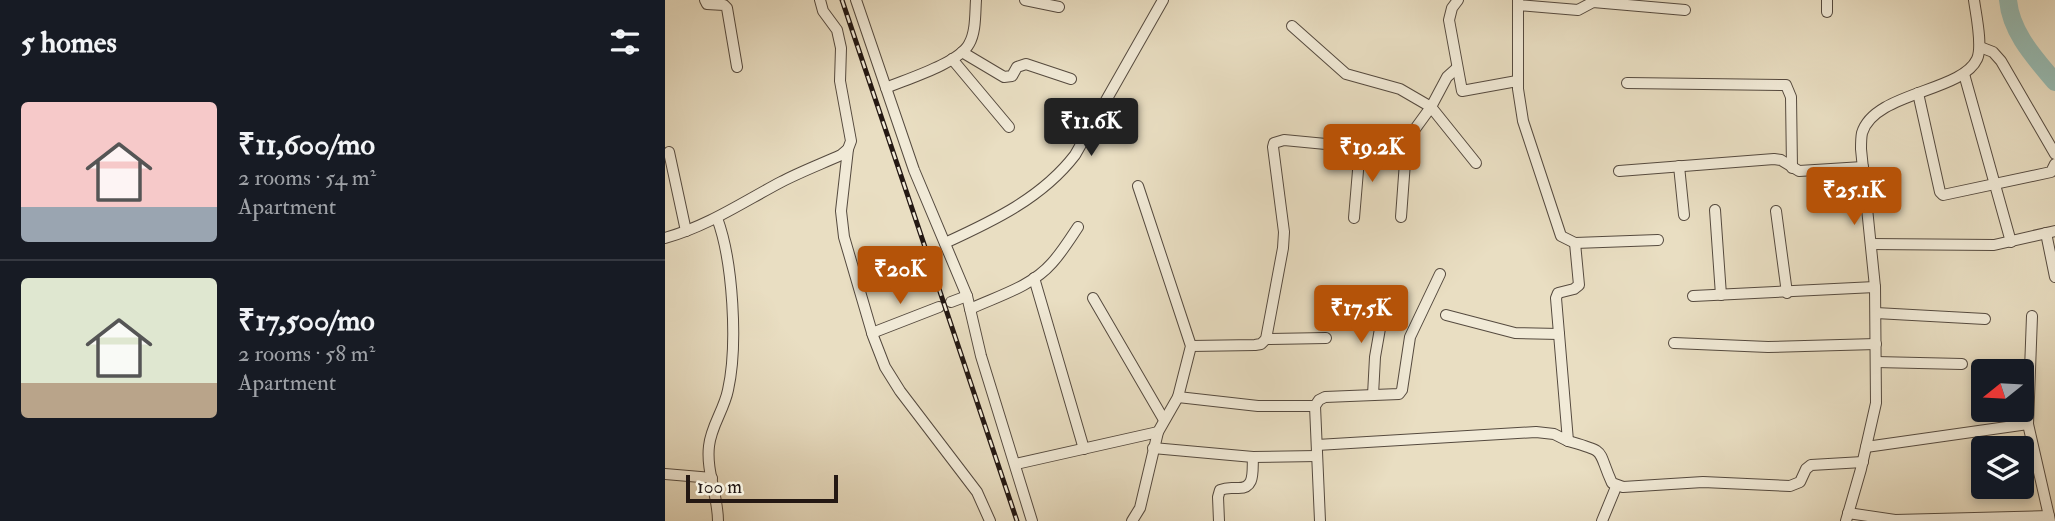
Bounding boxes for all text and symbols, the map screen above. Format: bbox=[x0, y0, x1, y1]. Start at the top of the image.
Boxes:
icon: filters bbox=[606, 23, 644, 61]
text: 5 homes bbox=[21, 24, 117, 61]
pin: ₹11.6K bbox=[1034, 99, 1148, 158]
text: ₹11.6K bbox=[1060, 106, 1122, 135]
pin: ₹19.2K bbox=[1315, 124, 1429, 184]
text: ₹11,600/mo bbox=[238, 126, 375, 163]
icon: home bbox=[77, 130, 161, 214]
text: ₹19.2K bbox=[1339, 132, 1405, 161]
text: 2 rooms · 54 m² bbox=[238, 163, 376, 192]
pin: ₹25.1K bbox=[1797, 168, 1911, 227]
text: ₹25.1K bbox=[1822, 175, 1886, 204]
text: Apartment bbox=[238, 192, 336, 221]
pin: ₹20K bbox=[859, 246, 941, 306]
text: ₹20K bbox=[874, 254, 926, 283]
pin: ₹17.5K bbox=[1304, 286, 1418, 345]
text: ₹17.5K bbox=[1330, 293, 1392, 322]
text: ₹17,500/mo bbox=[238, 302, 375, 339]
icon: home bbox=[77, 306, 161, 390]
text: 2 rooms · 58 m² bbox=[238, 339, 375, 368]
north arrow bbox=[1971, 359, 2033, 422]
map controls bbox=[1971, 359, 2034, 499]
text: Apartment bbox=[238, 368, 336, 397]
button: layers bbox=[1971, 436, 2034, 499]
scale bar bbox=[686, 472, 838, 504]
text: 100 m bbox=[697, 475, 742, 499]

